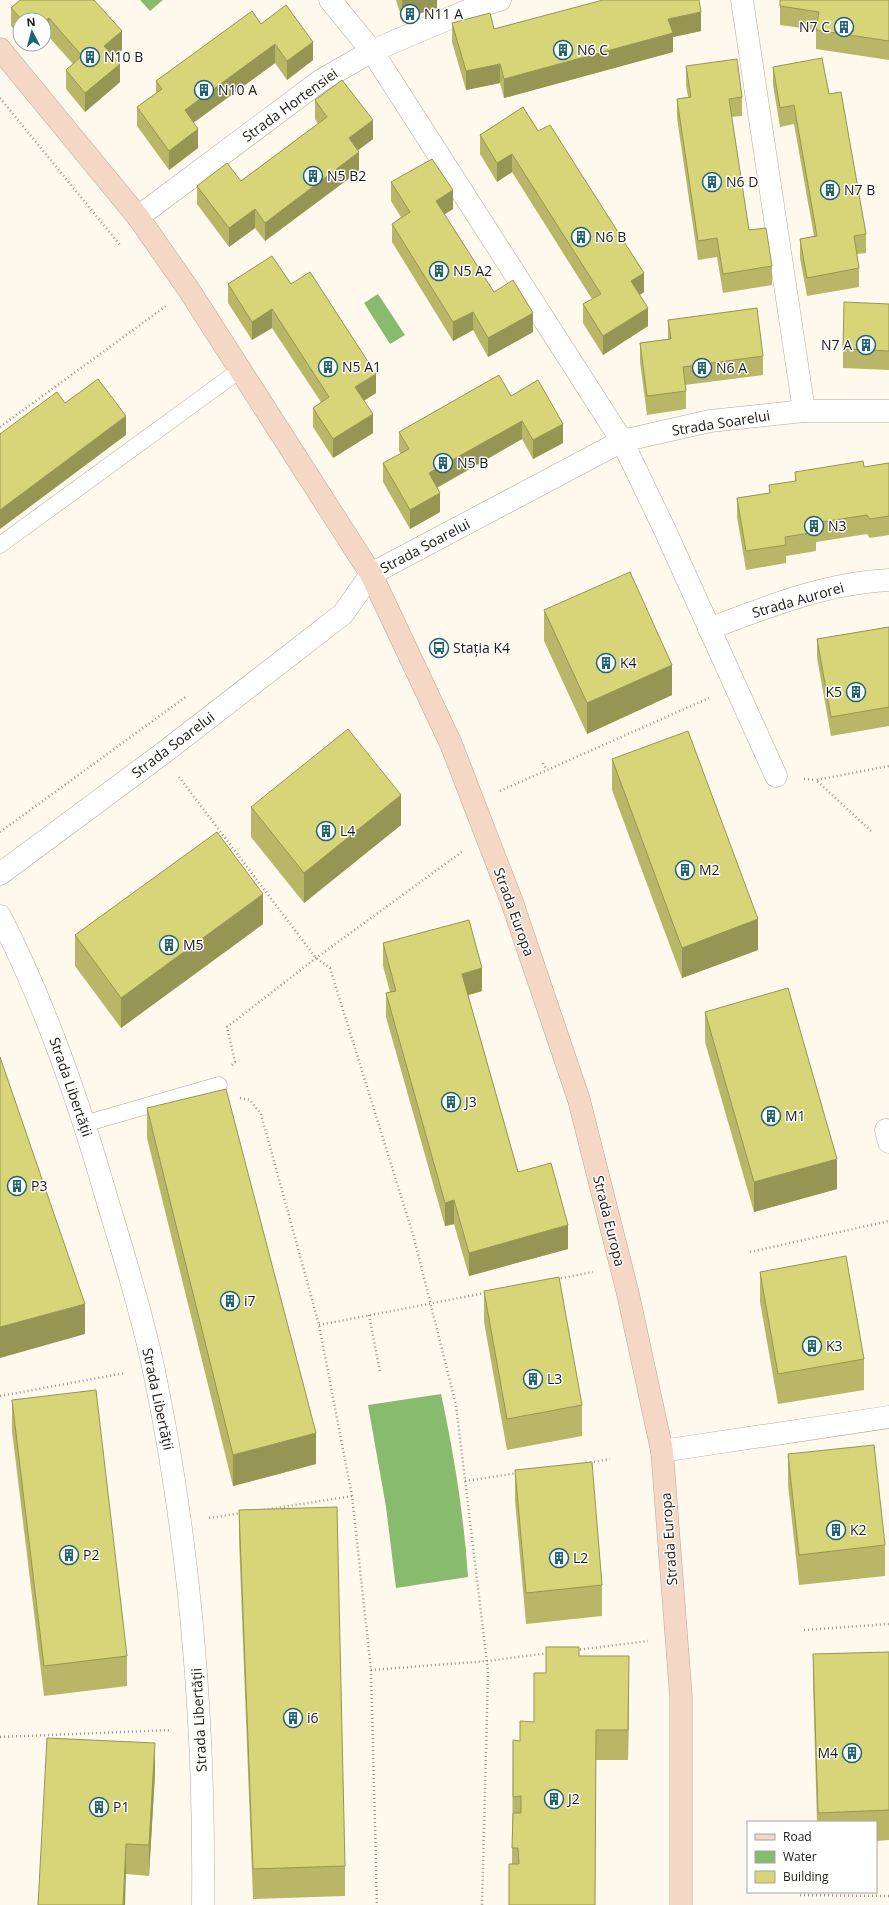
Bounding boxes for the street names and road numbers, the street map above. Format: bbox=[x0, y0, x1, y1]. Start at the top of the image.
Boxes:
street label: Strada Hortensiei bbox=[238, 64, 341, 146]
street label: Strada Soarelui bbox=[670, 405, 771, 440]
street label: Strada Soarelui bbox=[376, 514, 473, 577]
street label: Strada Aurorei bbox=[750, 577, 846, 622]
street label: Strada Soarelui bbox=[127, 707, 218, 782]
street label: Strada Europa bbox=[490, 865, 539, 959]
street label: Strada Libertății bbox=[46, 1035, 97, 1139]
street label: Strada Europa bbox=[589, 1173, 630, 1268]
street label: Strada Libertății bbox=[138, 1346, 179, 1452]
street label: Strada Europa bbox=[656, 1492, 681, 1586]
street label: Strada Libertății bbox=[186, 1668, 211, 1772]

